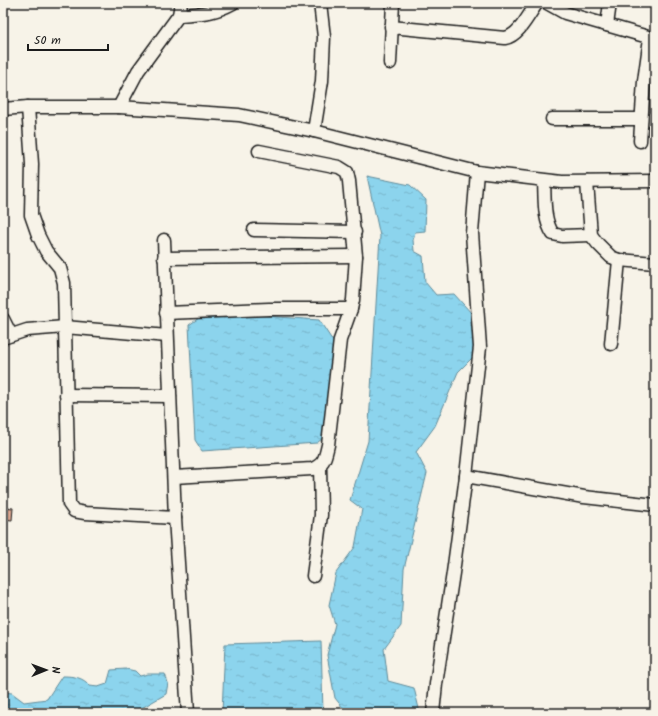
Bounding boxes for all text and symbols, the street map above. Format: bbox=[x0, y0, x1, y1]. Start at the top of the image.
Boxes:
scale bar bbox=[28, 26, 108, 52]
text: 50 m bbox=[34, 31, 61, 50]
north arrow bbox=[26, 650, 66, 690]
text: N bbox=[46, 666, 64, 674]

